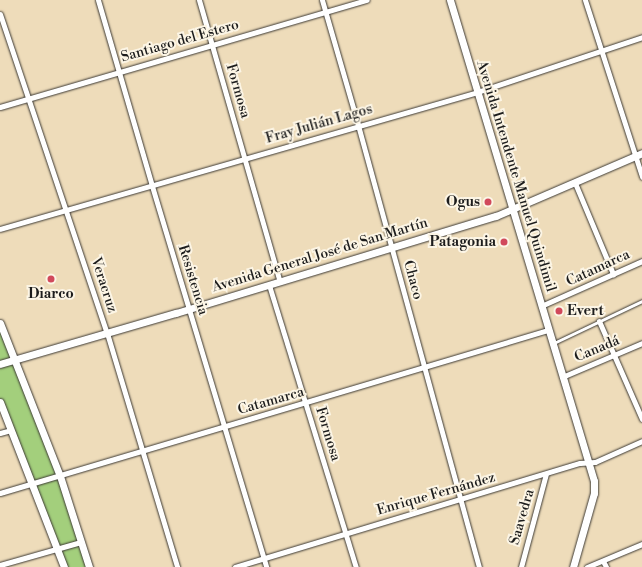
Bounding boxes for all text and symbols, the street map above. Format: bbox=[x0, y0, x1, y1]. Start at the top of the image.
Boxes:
street label: Santiago del Estero bbox=[119, 16, 241, 66]
street label: Avenida Intendente Manuel Quindimil bbox=[473, 58, 559, 294]
street label: Formosa bbox=[222, 62, 254, 120]
street label: Fray Julián Lagos bbox=[264, 101, 374, 147]
place label: Ogus bbox=[446, 194, 480, 210]
marker: Ogus bbox=[483, 197, 493, 207]
street label: Avenida General José de San Martín bbox=[210, 214, 430, 296]
place label: Patagonia bbox=[430, 234, 496, 250]
marker: Patagonia bbox=[499, 237, 509, 247]
street label: Resistencia bbox=[174, 243, 212, 317]
street label: Catamarca bbox=[563, 246, 633, 290]
street label: Veracruz bbox=[87, 255, 121, 315]
street label: Chaco bbox=[400, 259, 426, 301]
marker: Diarco bbox=[46, 274, 56, 284]
place label: Diarco bbox=[28, 286, 74, 302]
place label: Evert bbox=[567, 303, 603, 319]
marker: Evert bbox=[554, 306, 564, 316]
street label: Canadá bbox=[572, 332, 622, 366]
street label: Catamarca bbox=[236, 384, 306, 418]
street label: Formosa bbox=[312, 405, 344, 463]
street label: Enrique Fernández bbox=[375, 469, 497, 519]
street label: Saavedra bbox=[506, 487, 538, 547]

